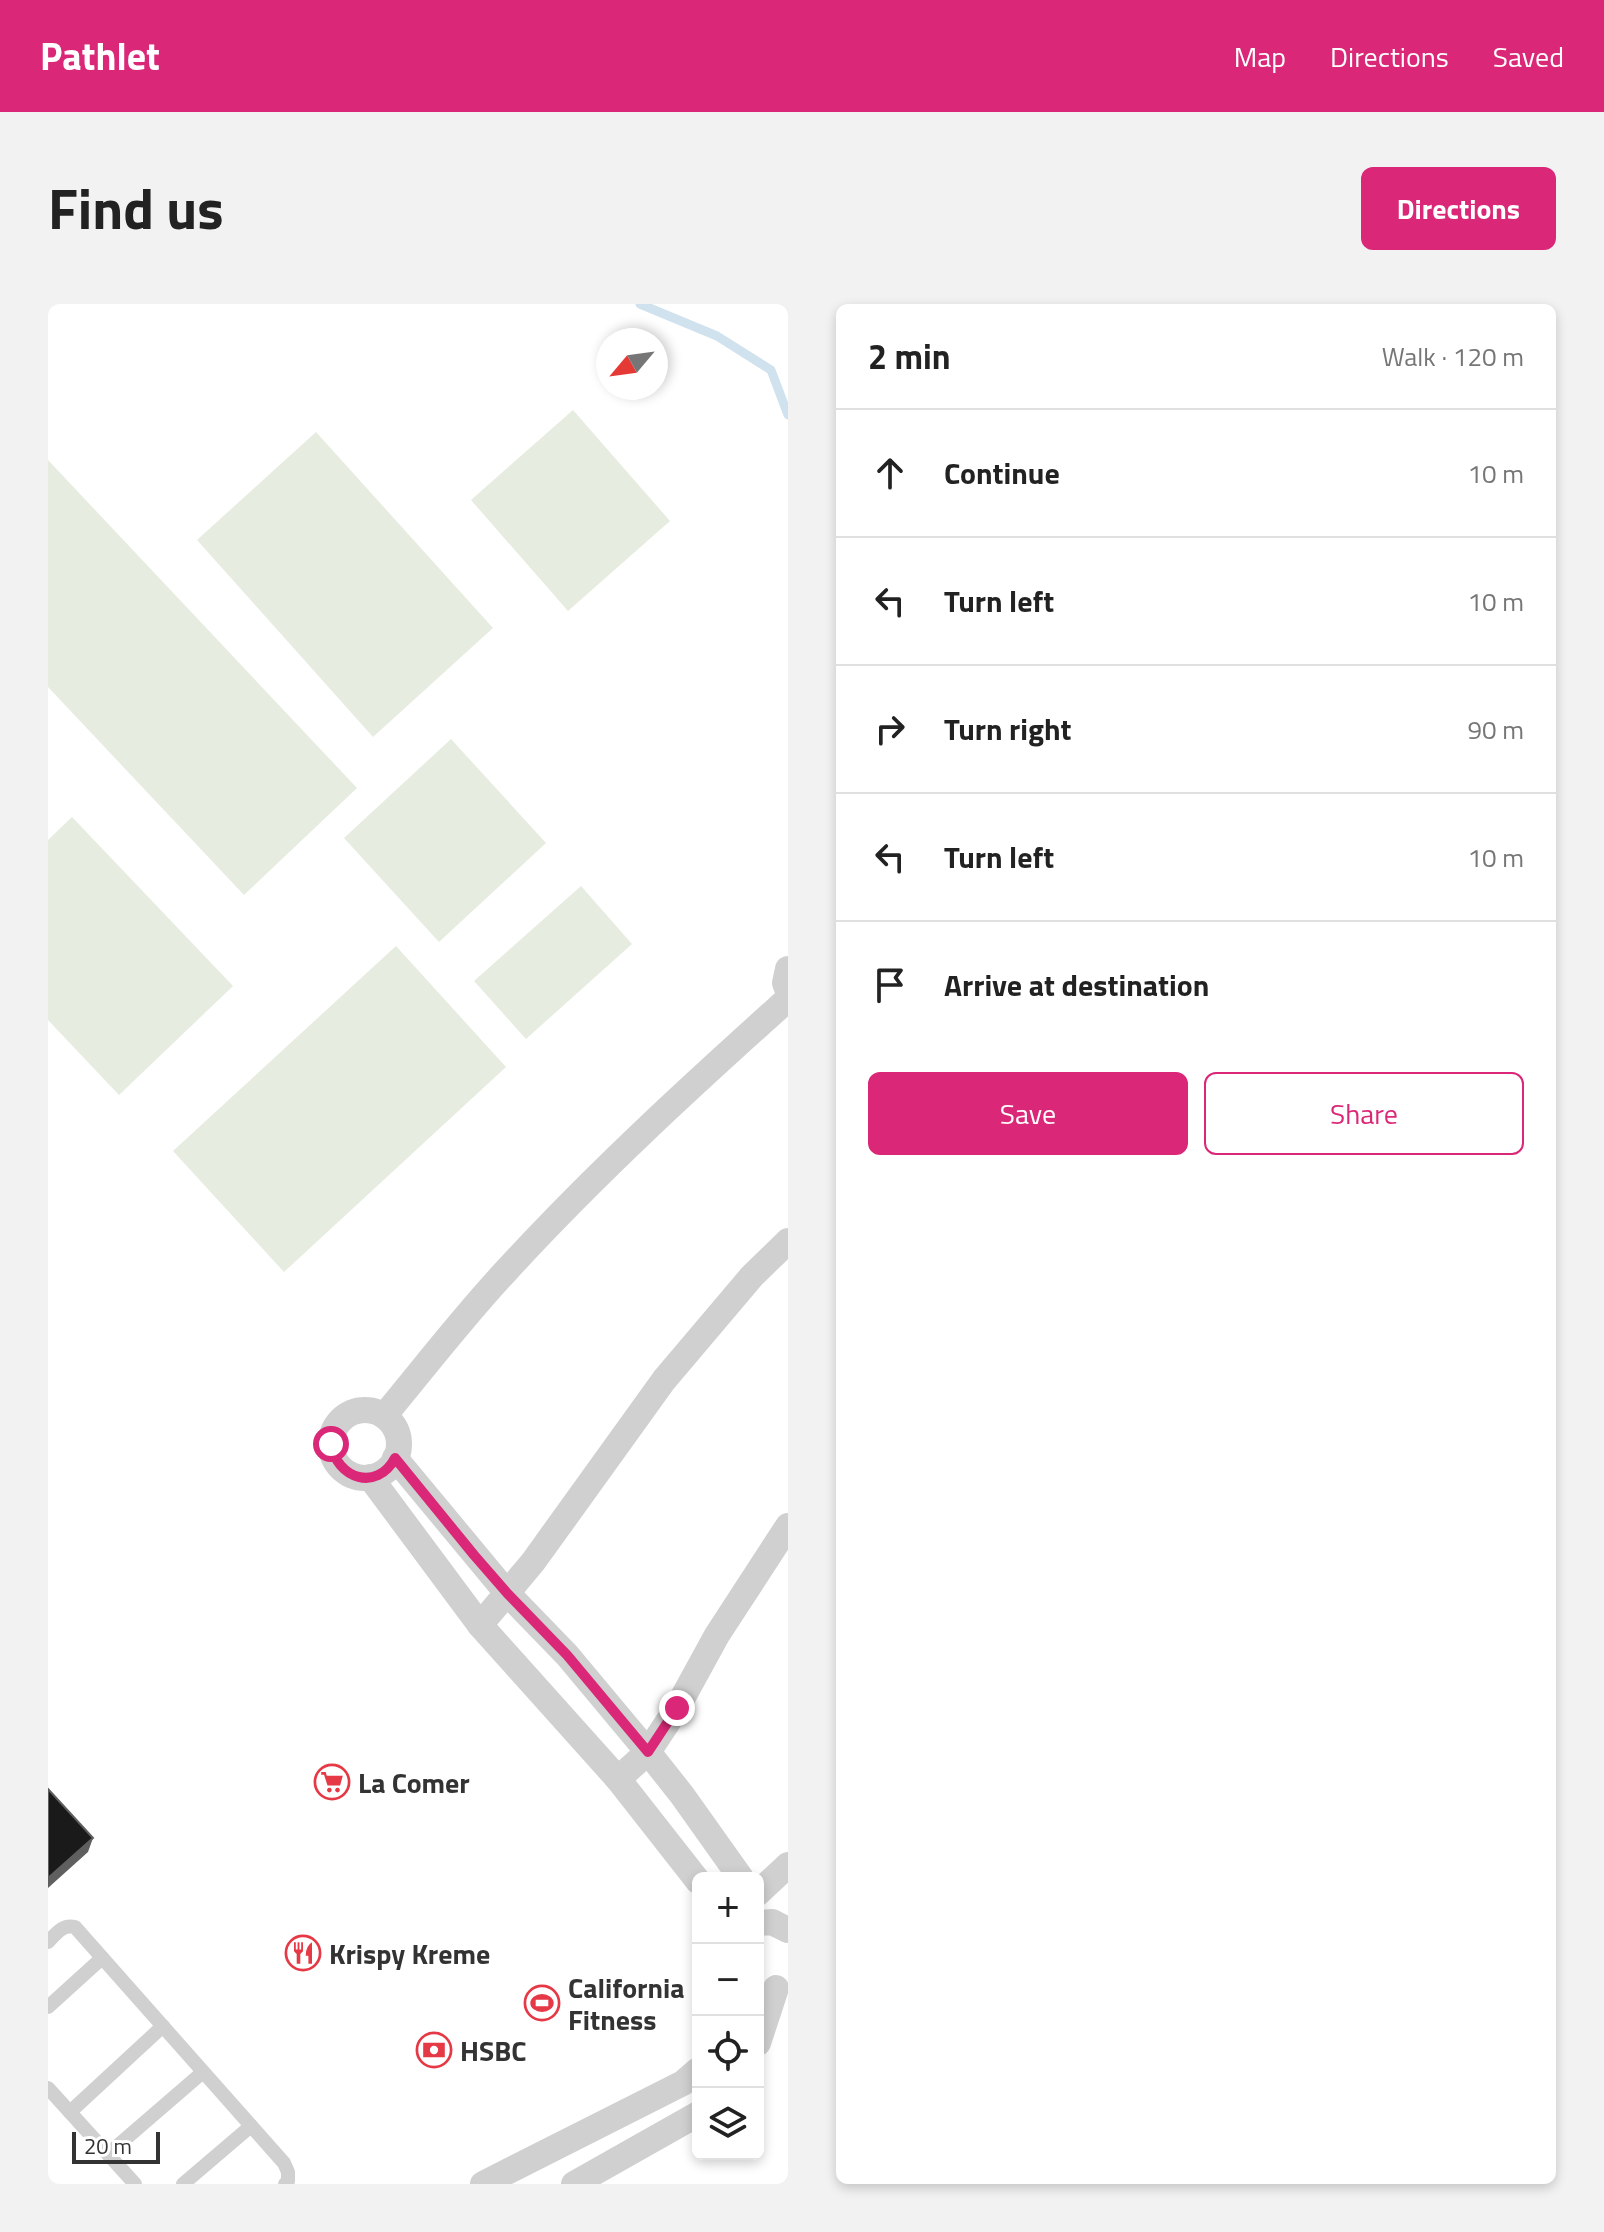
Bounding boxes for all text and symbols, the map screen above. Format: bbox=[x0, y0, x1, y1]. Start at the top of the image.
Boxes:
text: Pathlet bbox=[40, 27, 160, 85]
text: Map bbox=[1234, 35, 1286, 78]
text: Directions bbox=[1330, 35, 1449, 78]
text: Saved bbox=[1493, 35, 1564, 78]
text: Find us bbox=[48, 166, 224, 251]
button: Directions bbox=[1361, 167, 1556, 250]
north arrow bbox=[596, 328, 668, 400]
text: 2 min bbox=[868, 330, 951, 382]
text: Walk · 120 m bbox=[1382, 337, 1524, 376]
text: Continue bbox=[944, 450, 1060, 496]
icon: ahead bbox=[868, 451, 912, 495]
text: 10 m bbox=[1467, 454, 1524, 493]
text: Turn left bbox=[944, 578, 1054, 624]
icon: left bbox=[868, 579, 912, 623]
text: 10 m bbox=[1467, 582, 1524, 621]
text: Turn right bbox=[944, 706, 1072, 752]
icon: right bbox=[868, 707, 912, 751]
text: 90 m bbox=[1467, 710, 1524, 749]
text: Turn left bbox=[944, 834, 1054, 880]
icon: left bbox=[868, 835, 912, 879]
text: 10 m bbox=[1467, 838, 1524, 877]
text: Arrive at destination bbox=[944, 962, 1209, 1008]
icon: arrive bbox=[868, 963, 912, 1007]
button: Save bbox=[868, 1072, 1188, 1155]
button: Share bbox=[1204, 1072, 1524, 1155]
route start bbox=[313, 1426, 349, 1462]
route end bbox=[659, 1690, 695, 1726]
place label: La Comer bbox=[358, 1761, 470, 1804]
supermarket icon: La Comer bbox=[313, 1763, 351, 1801]
map controls bbox=[692, 1872, 764, 2160]
button: + bbox=[692, 1872, 764, 1944]
place label: Krispy Kreme bbox=[329, 1932, 490, 1975]
restaurant icon: Krispy Kreme bbox=[284, 1934, 322, 1972]
button: − bbox=[692, 1944, 764, 2016]
place label: California Fitness bbox=[568, 1966, 685, 2041]
sports icon: California Fitness bbox=[523, 1984, 561, 2022]
button: locate bbox=[692, 2016, 764, 2088]
place label: HSBC bbox=[460, 2029, 526, 2072]
bank icon: HSBC bbox=[415, 2031, 453, 2069]
button: layers bbox=[692, 2088, 764, 2160]
scale bar bbox=[72, 2128, 160, 2164]
text: 20 m bbox=[84, 2129, 132, 2163]

